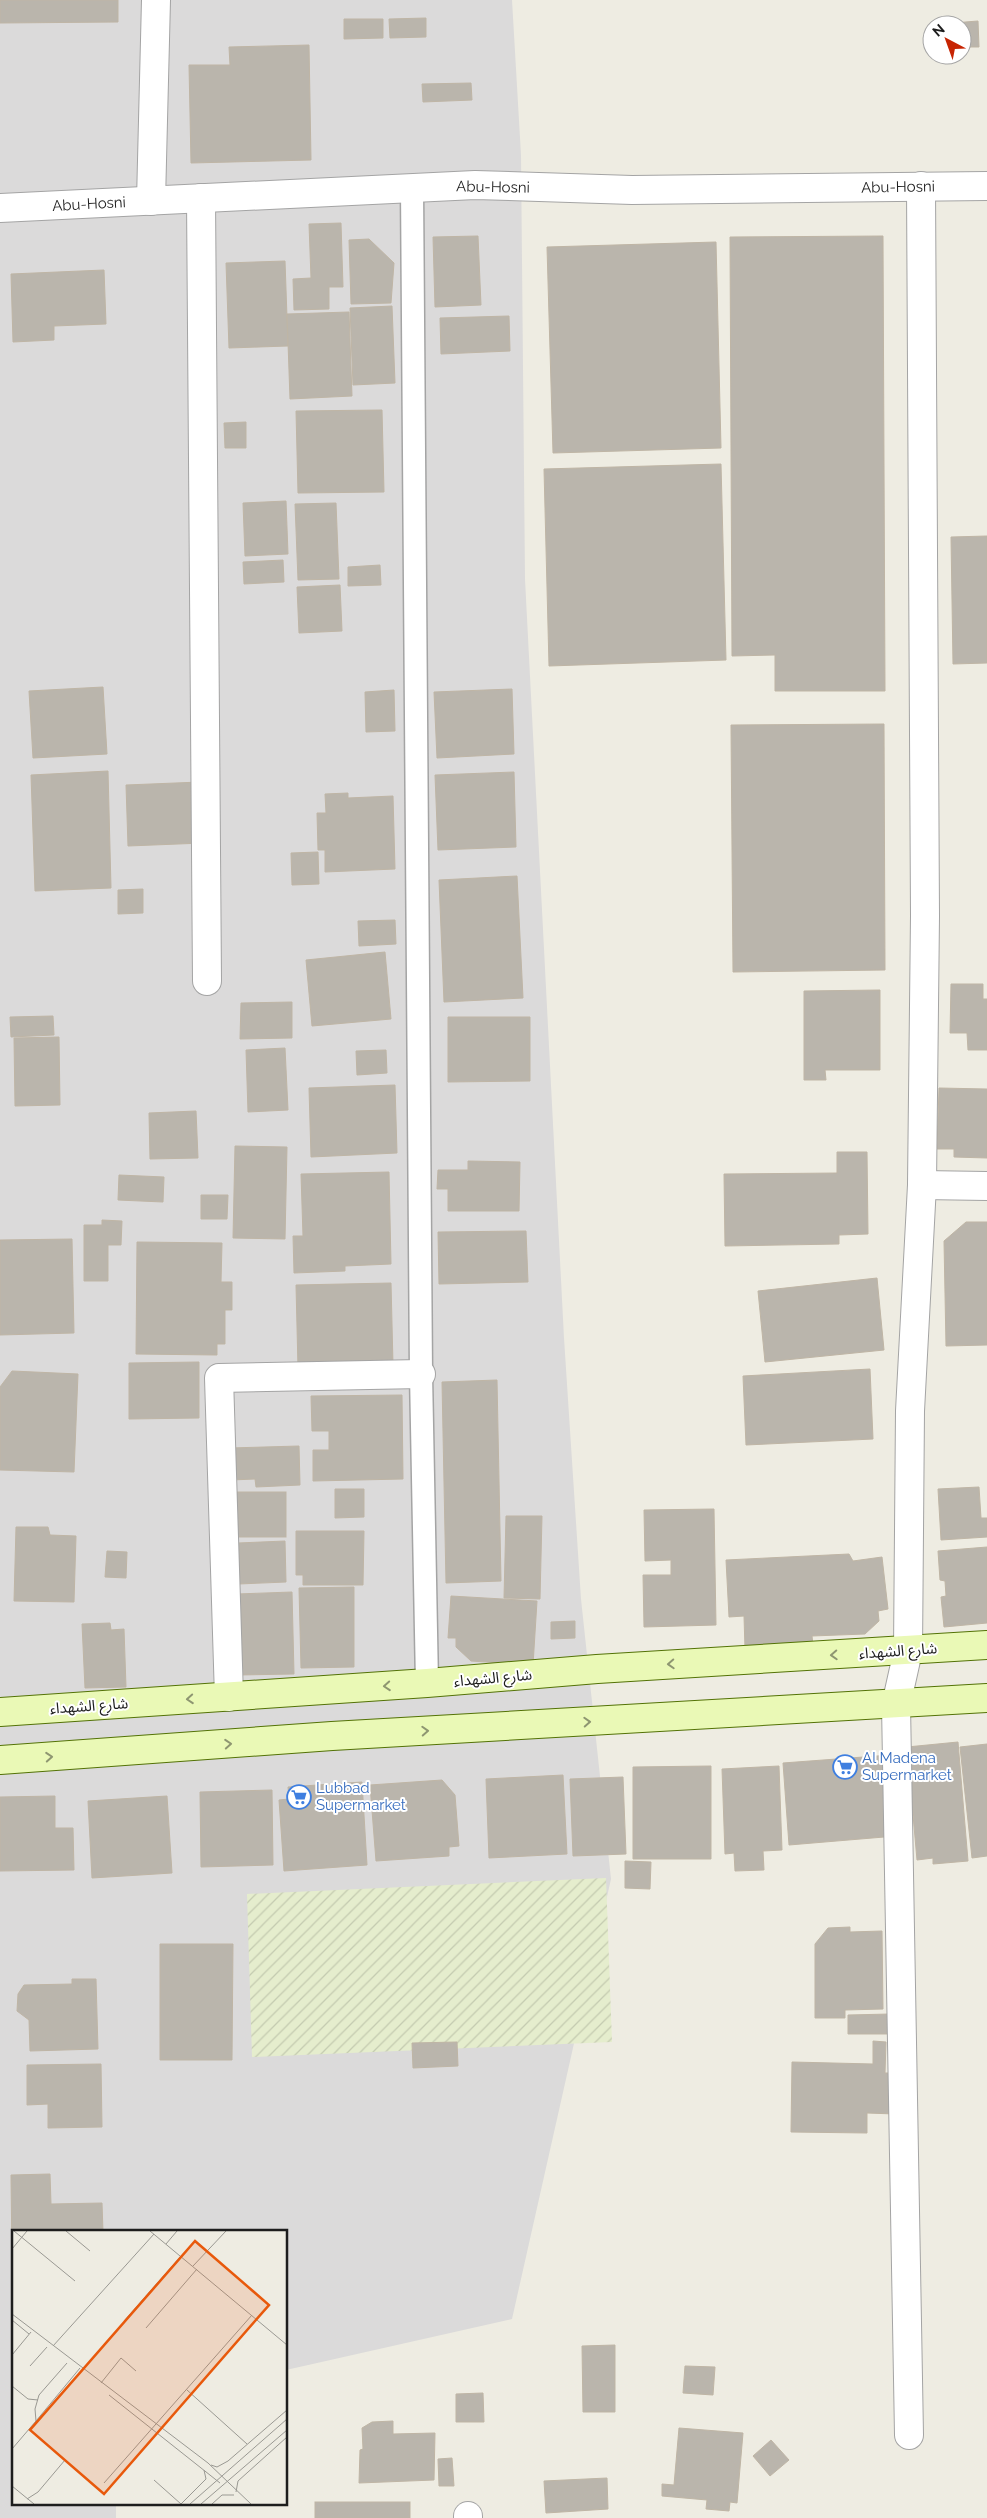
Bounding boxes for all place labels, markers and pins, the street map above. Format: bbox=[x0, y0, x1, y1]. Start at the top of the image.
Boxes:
place label: Al Madena Supermarket bbox=[862, 1749, 952, 1784]
supermarket icon: Al Madena Supermarket bbox=[832, 1754, 858, 1780]
place label: Lubbad Supermarket bbox=[316, 1779, 406, 1814]
supermarket icon: Lubbad Supermarket bbox=[286, 1784, 312, 1810]

